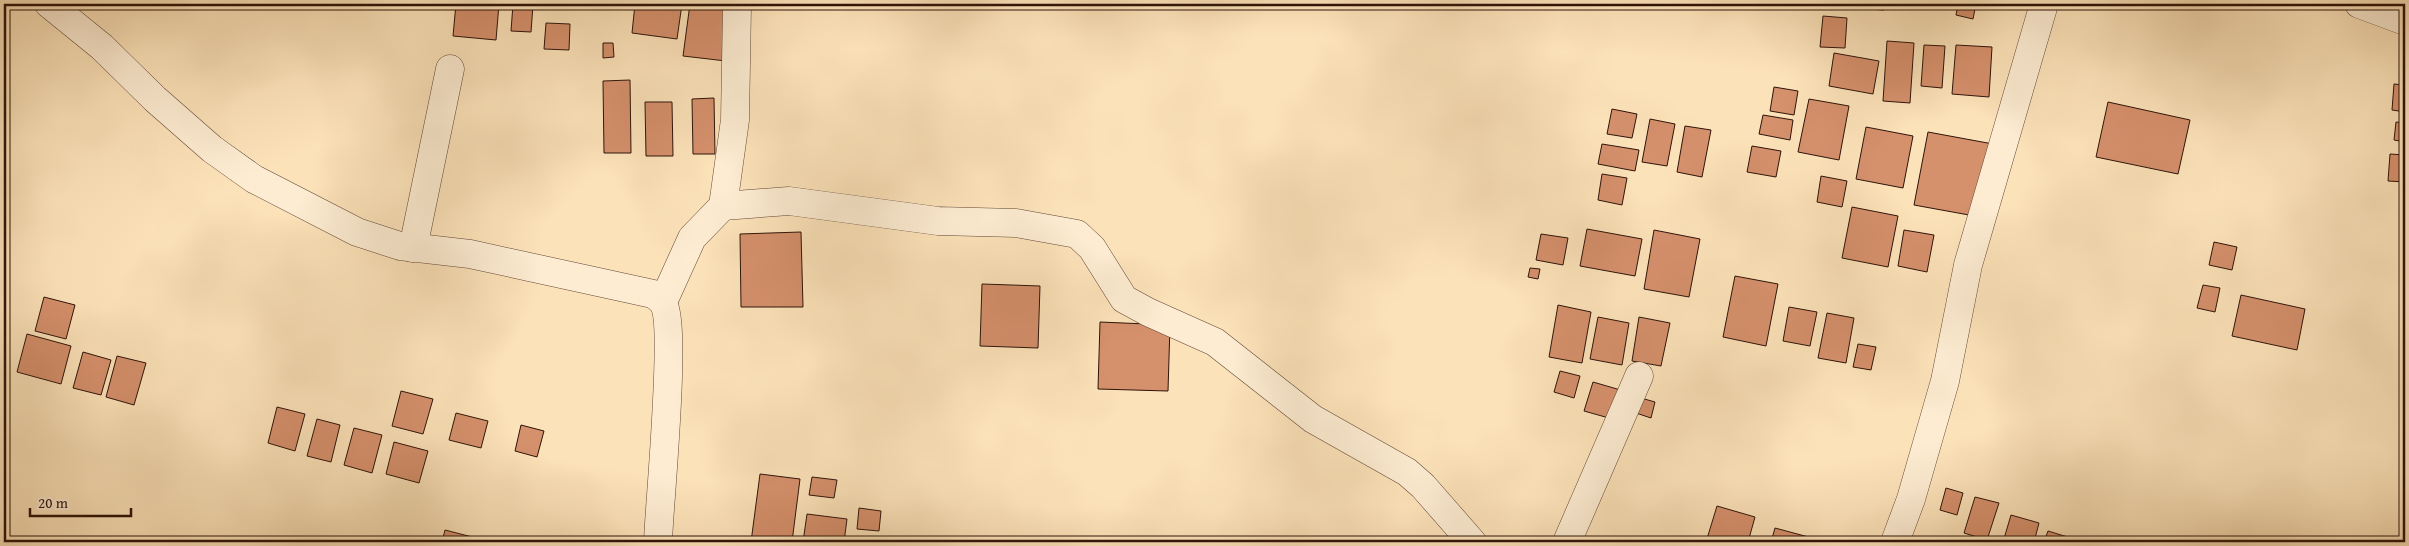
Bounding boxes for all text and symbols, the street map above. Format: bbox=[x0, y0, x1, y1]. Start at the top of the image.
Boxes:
scale bar bbox=[30, 486, 131, 518]
text: 20 m bbox=[38, 492, 69, 513]

